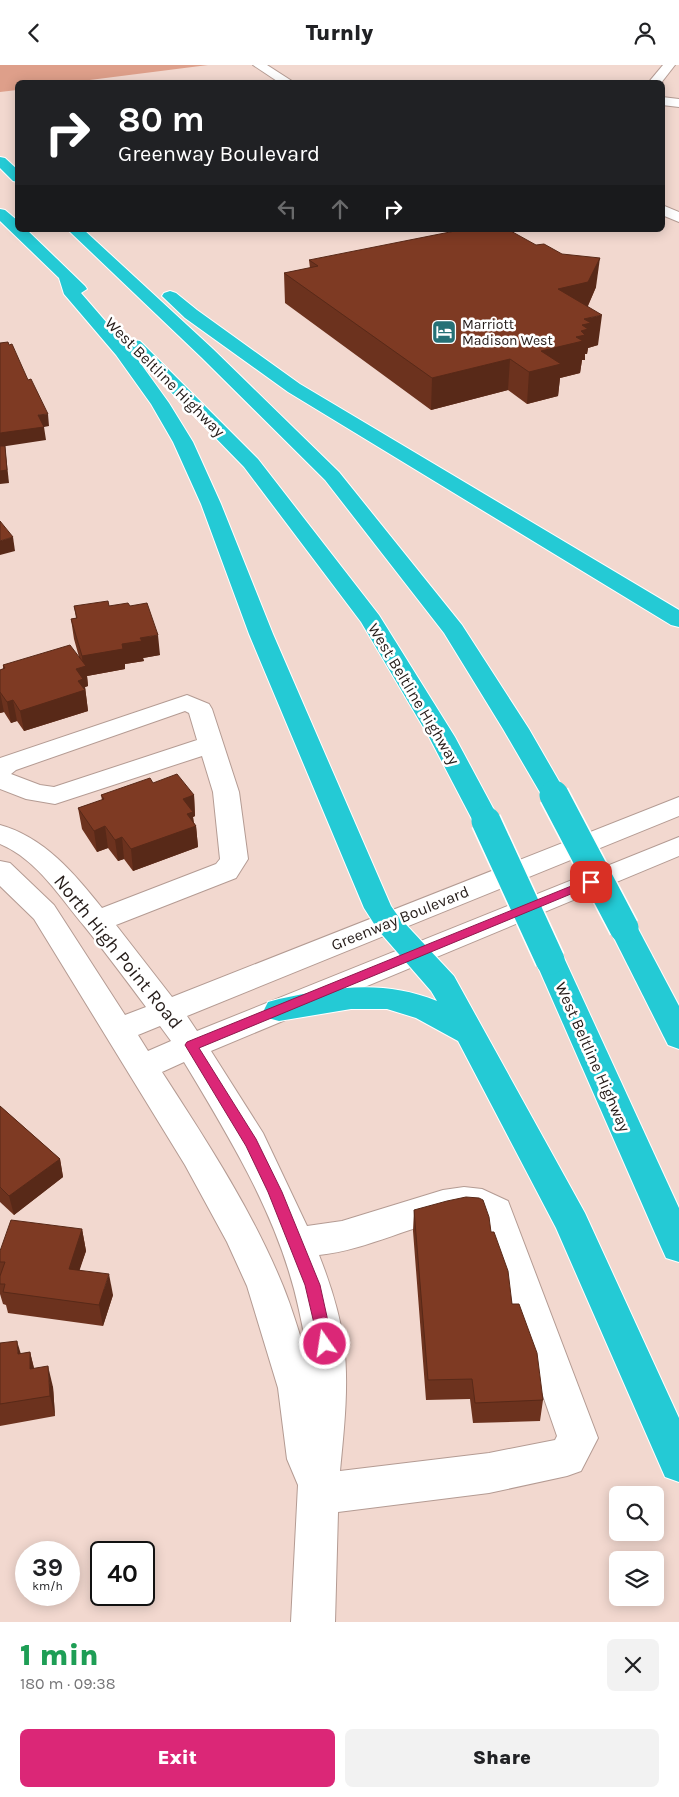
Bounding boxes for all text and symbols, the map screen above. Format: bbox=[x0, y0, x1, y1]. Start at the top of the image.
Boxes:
icon: back bbox=[20, 19, 48, 47]
icon: person bbox=[631, 19, 659, 47]
text: Turnly bbox=[306, 20, 373, 46]
text: 80 m bbox=[118, 99, 205, 140]
icon: right bbox=[35, 100, 100, 165]
text: Greenway Boulevard bbox=[118, 141, 320, 167]
icon: left bbox=[273, 195, 301, 223]
icon: ahead bbox=[326, 195, 354, 223]
icon: right bbox=[379, 195, 407, 223]
street label: West Beltline Highway bbox=[101, 313, 229, 441]
place label: Marriott Madison West bbox=[462, 316, 553, 349]
hotel icon: Marriott Madison West bbox=[431, 319, 457, 345]
street label: West Beltline Highway bbox=[364, 620, 464, 769]
pin bbox=[570, 861, 612, 903]
icon: arrive bbox=[577, 868, 605, 896]
street label: North High Point Road bbox=[49, 871, 187, 1033]
street label: Greenway Boulevard bbox=[328, 882, 472, 954]
street label: West Beltline Highway bbox=[551, 979, 635, 1135]
position arrow bbox=[298, 1317, 350, 1369]
map controls bbox=[609, 1486, 664, 1606]
button: search bbox=[609, 1486, 664, 1541]
speed limit sign: 40 bbox=[90, 1541, 155, 1606]
button: layers bbox=[609, 1551, 664, 1606]
text: 39 bbox=[32, 1553, 63, 1582]
text: km/h bbox=[32, 1579, 63, 1593]
text: 1 min bbox=[20, 1637, 99, 1673]
button: close bbox=[607, 1639, 659, 1691]
text: 180 m · 09:38 bbox=[20, 1674, 116, 1693]
button: Exit bbox=[20, 1729, 335, 1787]
button: Share bbox=[345, 1729, 659, 1787]

